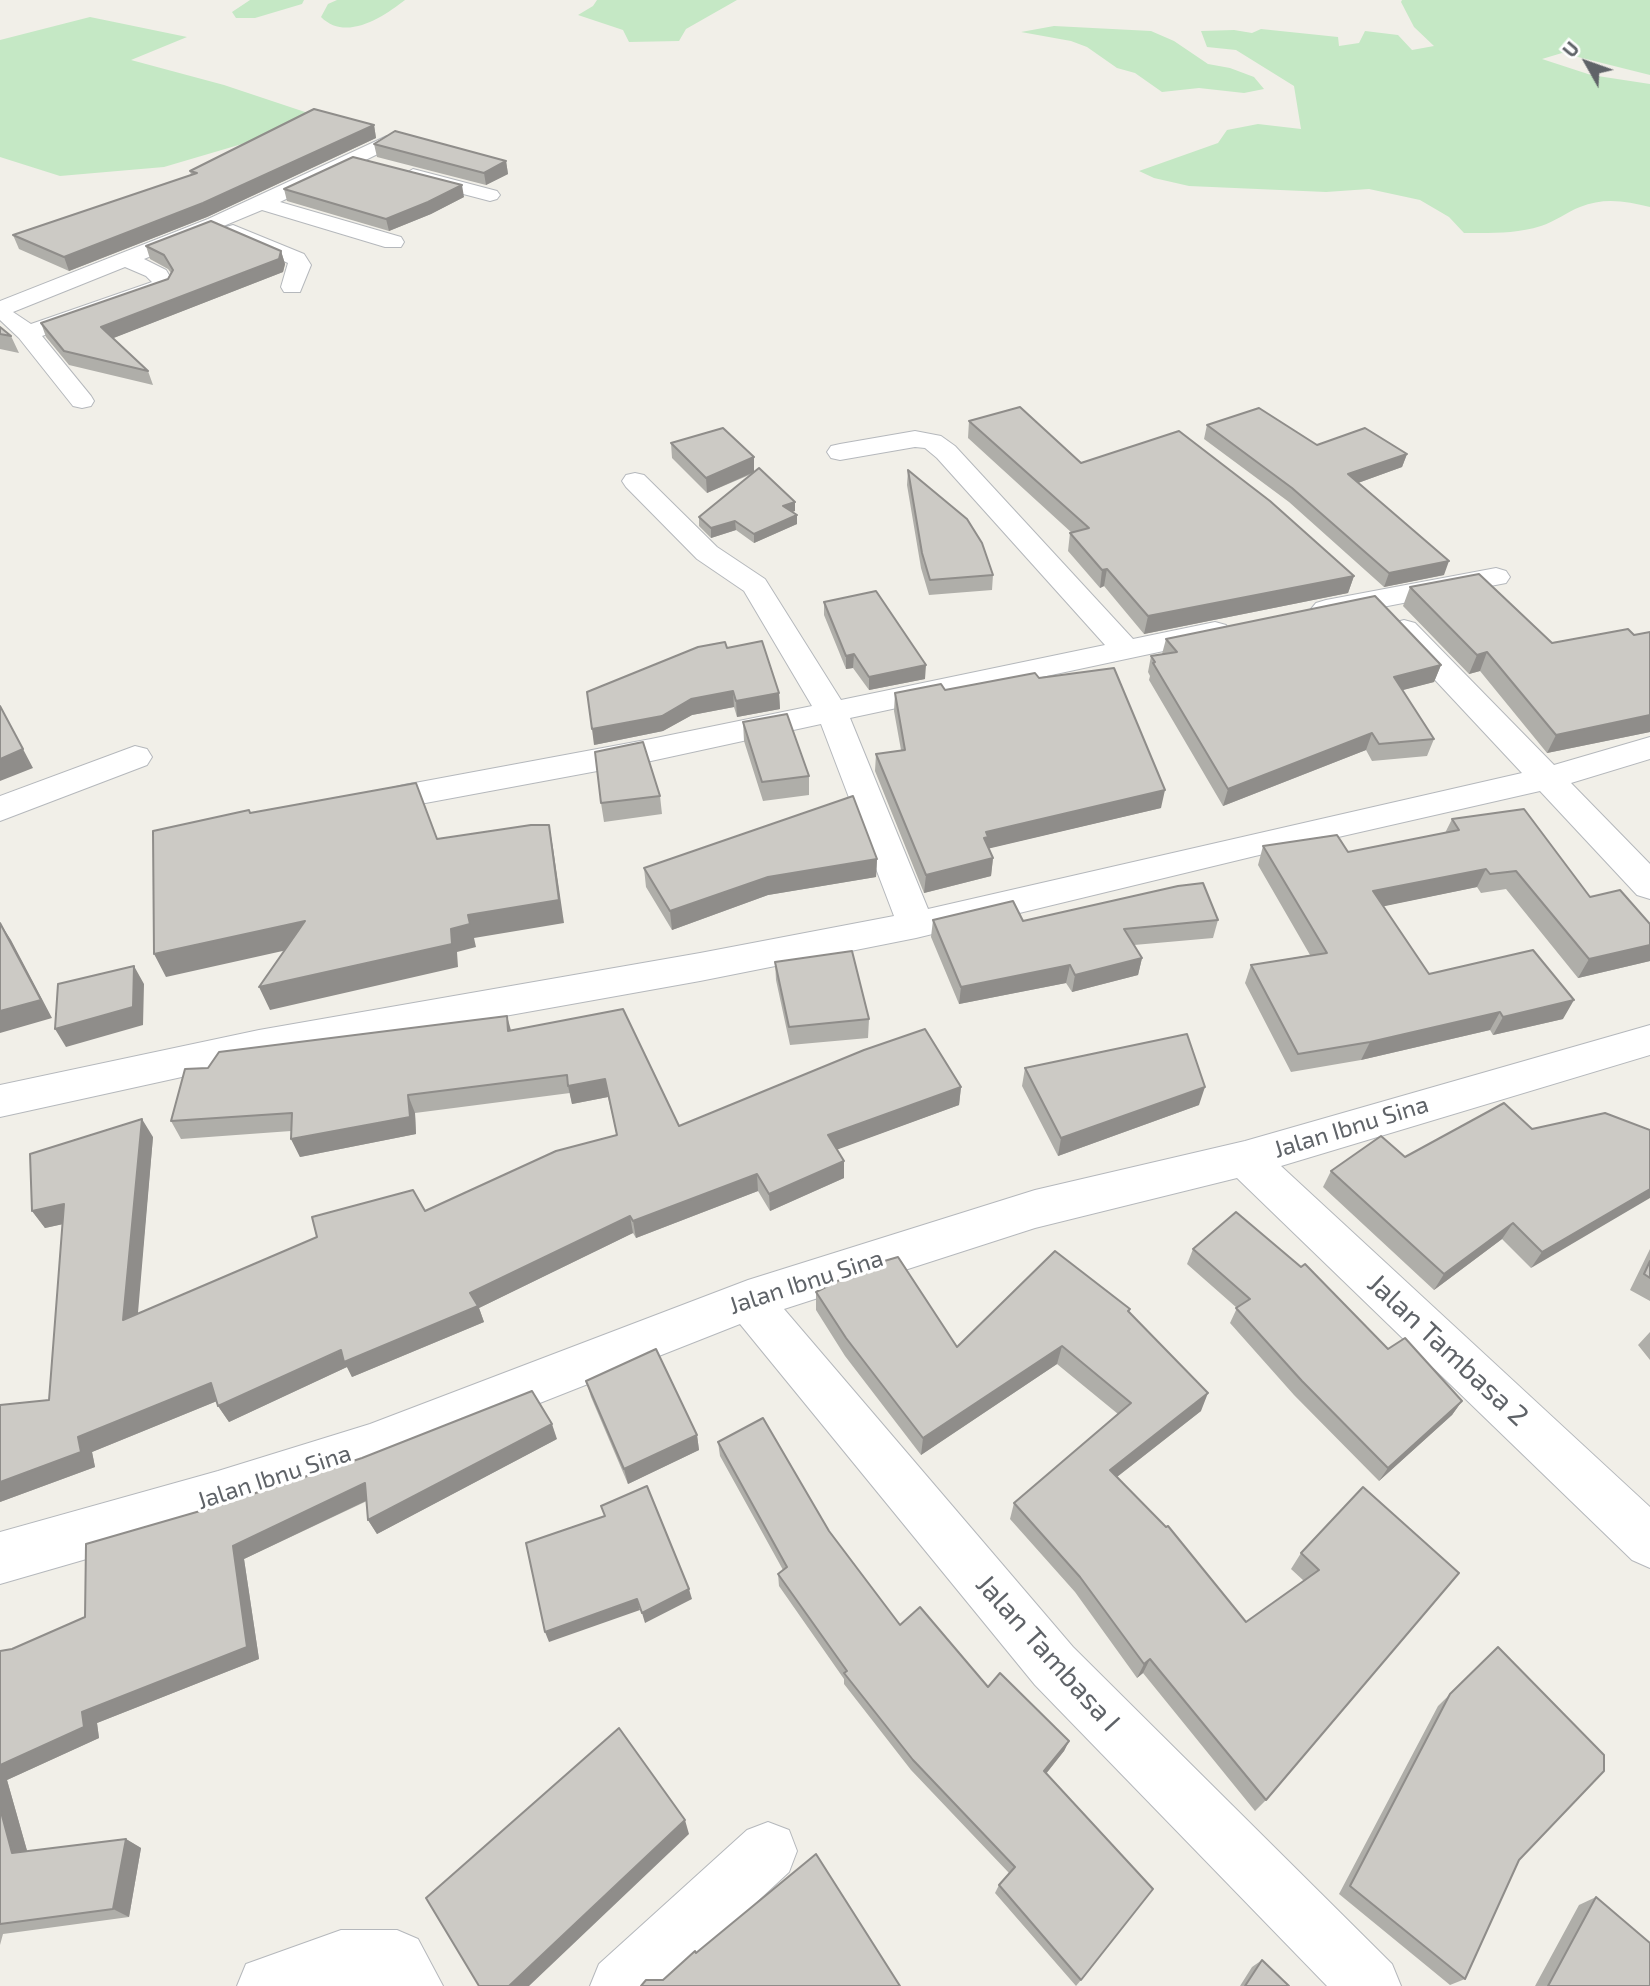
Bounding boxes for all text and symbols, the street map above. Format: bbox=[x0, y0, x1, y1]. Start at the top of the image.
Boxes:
north arrow bbox=[1552, 28, 1622, 98]
text: U bbox=[1558, 37, 1584, 62]
street label: Jalan Ibnu Sina bbox=[1270, 1090, 1432, 1164]
street label: Jalan Ibnu Sina bbox=[725, 1244, 887, 1320]
street label: Jalan Tambasa 2 bbox=[1361, 1267, 1535, 1433]
street label: Jalan Ibnu Sina bbox=[193, 1439, 355, 1515]
street label: Jalan Tambasa I bbox=[969, 1568, 1127, 1738]

